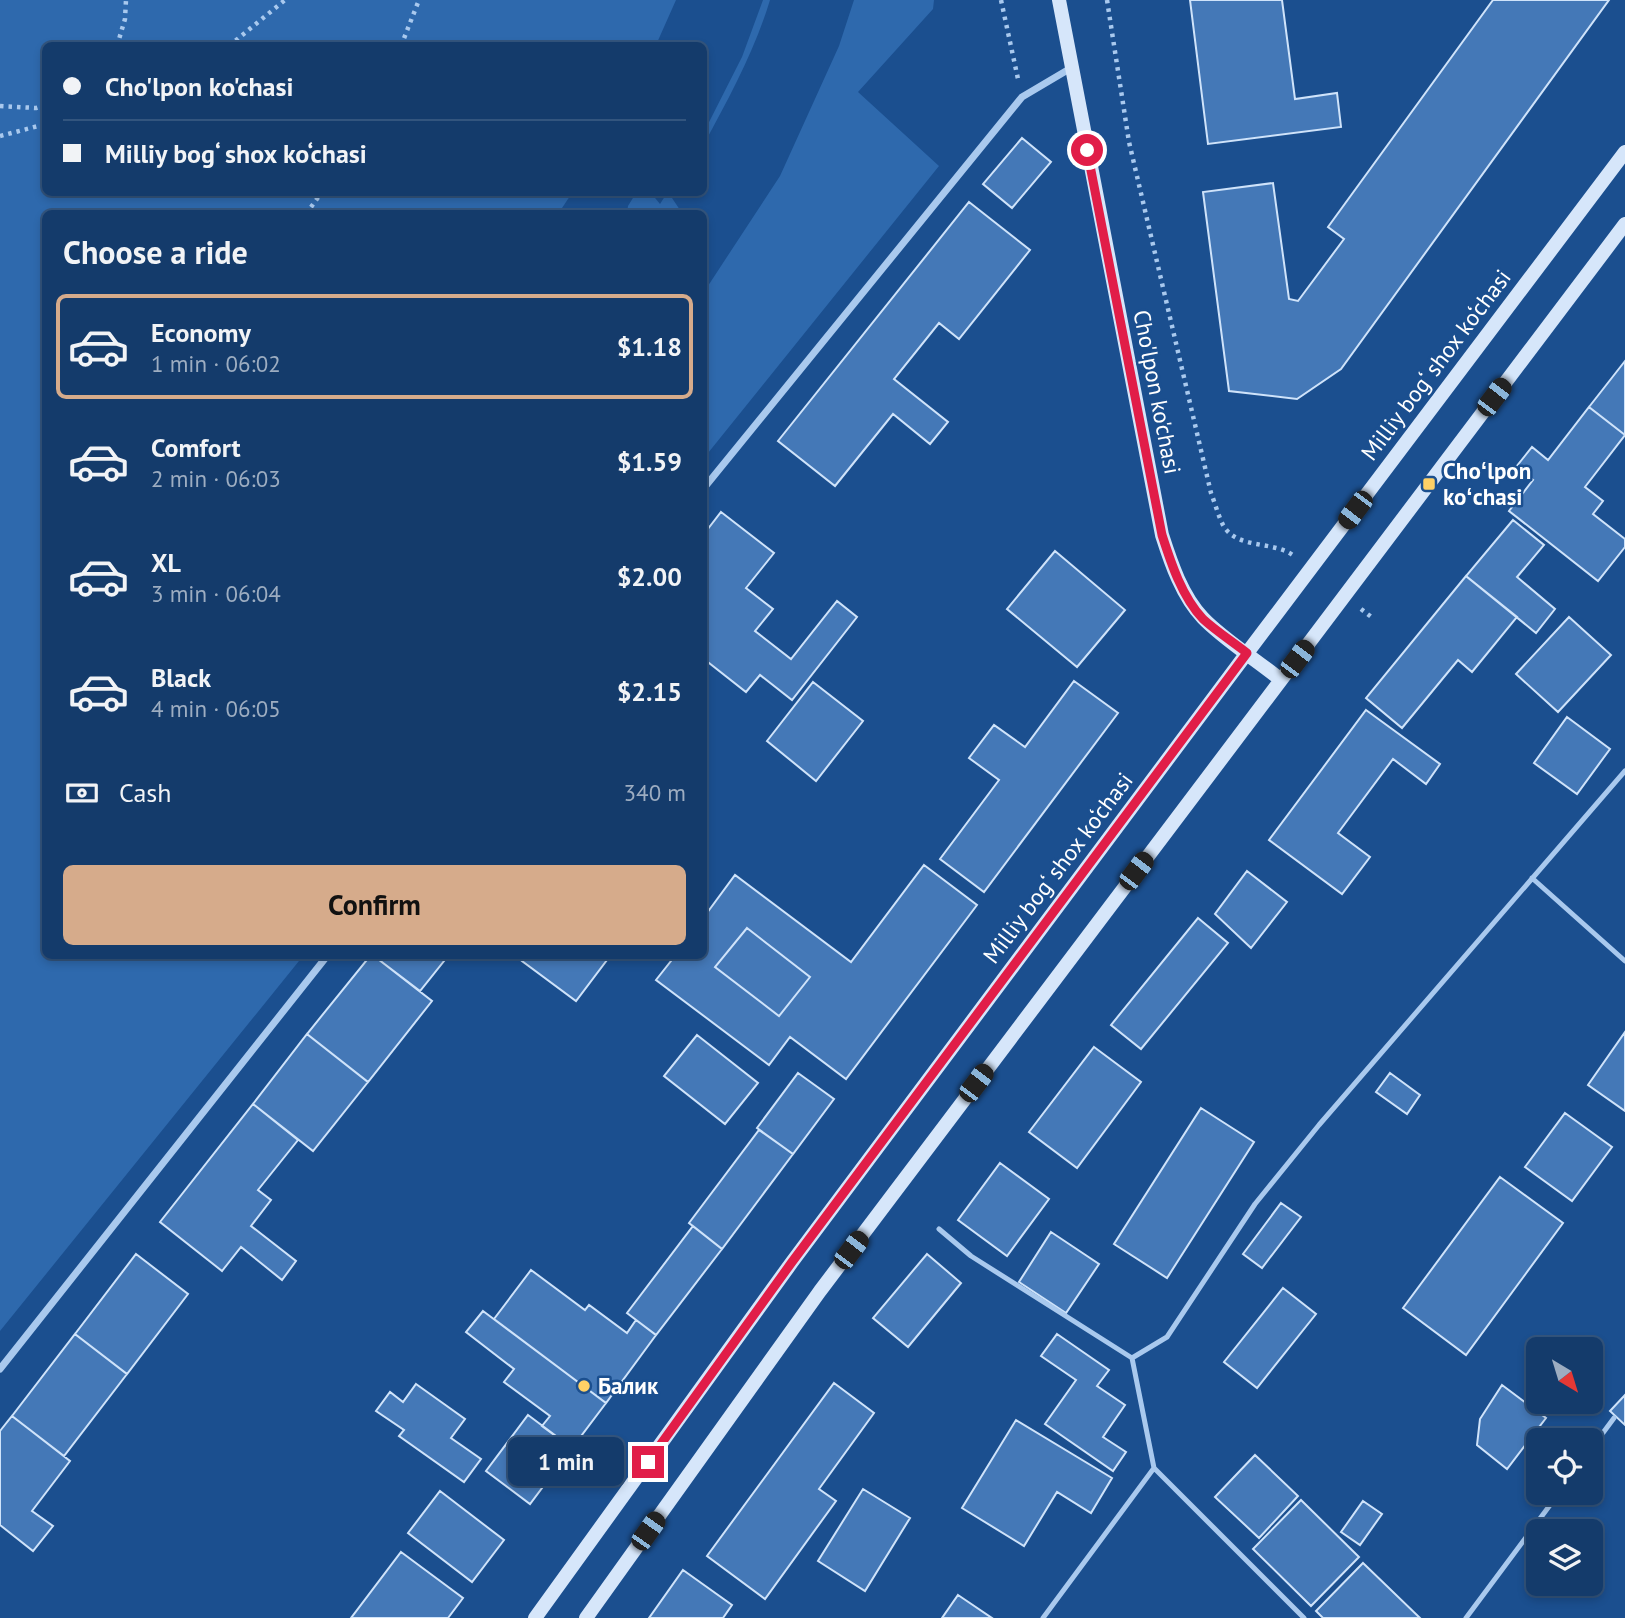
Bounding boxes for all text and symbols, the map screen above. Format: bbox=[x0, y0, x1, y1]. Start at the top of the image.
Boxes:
text: Cho'lpon ko'chasi bbox=[105, 70, 293, 103]
route start bbox=[1071, 134, 1103, 166]
text: Milliy bog‘ shox ko‘chasi bbox=[105, 137, 367, 170]
text: Choose a ride bbox=[63, 231, 248, 273]
street label: Milliy bog‘ shox ko‘chasi bbox=[1354, 264, 1517, 466]
street label: Cho'lpon ko'chasi bbox=[1127, 307, 1188, 477]
icon: car bbox=[67, 315, 130, 378]
text: Economy bbox=[151, 316, 251, 349]
text: $1.18 bbox=[617, 330, 682, 363]
text: 1 min · 06:02 bbox=[151, 349, 281, 378]
car bbox=[1473, 374, 1516, 420]
icon: car bbox=[67, 430, 130, 493]
text: Comfort bbox=[151, 431, 241, 464]
text: $1.59 bbox=[617, 445, 682, 478]
place label: Choʻlpon koʻchasi bbox=[1443, 456, 1531, 511]
text: 2 min · 06:03 bbox=[151, 464, 281, 493]
marker: Choʻlpon koʻchasi bbox=[1421, 476, 1437, 492]
car bbox=[1334, 487, 1377, 533]
icon: car bbox=[67, 545, 130, 608]
text: XL bbox=[151, 546, 181, 579]
text: $2.00 bbox=[617, 560, 682, 593]
text: 3 min · 06:04 bbox=[151, 579, 281, 608]
car bbox=[1276, 636, 1319, 682]
icon: car bbox=[67, 660, 130, 723]
text: Black bbox=[151, 661, 211, 694]
text: $2.15 bbox=[617, 675, 682, 708]
text: 4 min · 06:05 bbox=[151, 694, 281, 723]
street label: Milliy bog‘ shox ko‘chasi bbox=[976, 767, 1139, 969]
icon: cash bbox=[63, 774, 101, 812]
text: Cash bbox=[119, 776, 171, 809]
text: 340 m bbox=[624, 778, 686, 807]
car bbox=[1115, 848, 1158, 894]
button: Confirm bbox=[63, 865, 686, 945]
car bbox=[955, 1060, 998, 1106]
car bbox=[830, 1227, 873, 1273]
north arrow bbox=[1526, 1337, 1603, 1414]
map controls bbox=[1526, 1337, 1603, 1596]
place label: Балик bbox=[598, 1371, 659, 1400]
marker: Балик bbox=[576, 1378, 592, 1394]
button: locate bbox=[1526, 1428, 1603, 1505]
callout: 1 min bbox=[508, 1438, 624, 1486]
route end bbox=[632, 1446, 664, 1478]
text: 1 min bbox=[538, 1447, 594, 1476]
car bbox=[628, 1508, 669, 1554]
button: layers bbox=[1526, 1519, 1603, 1596]

